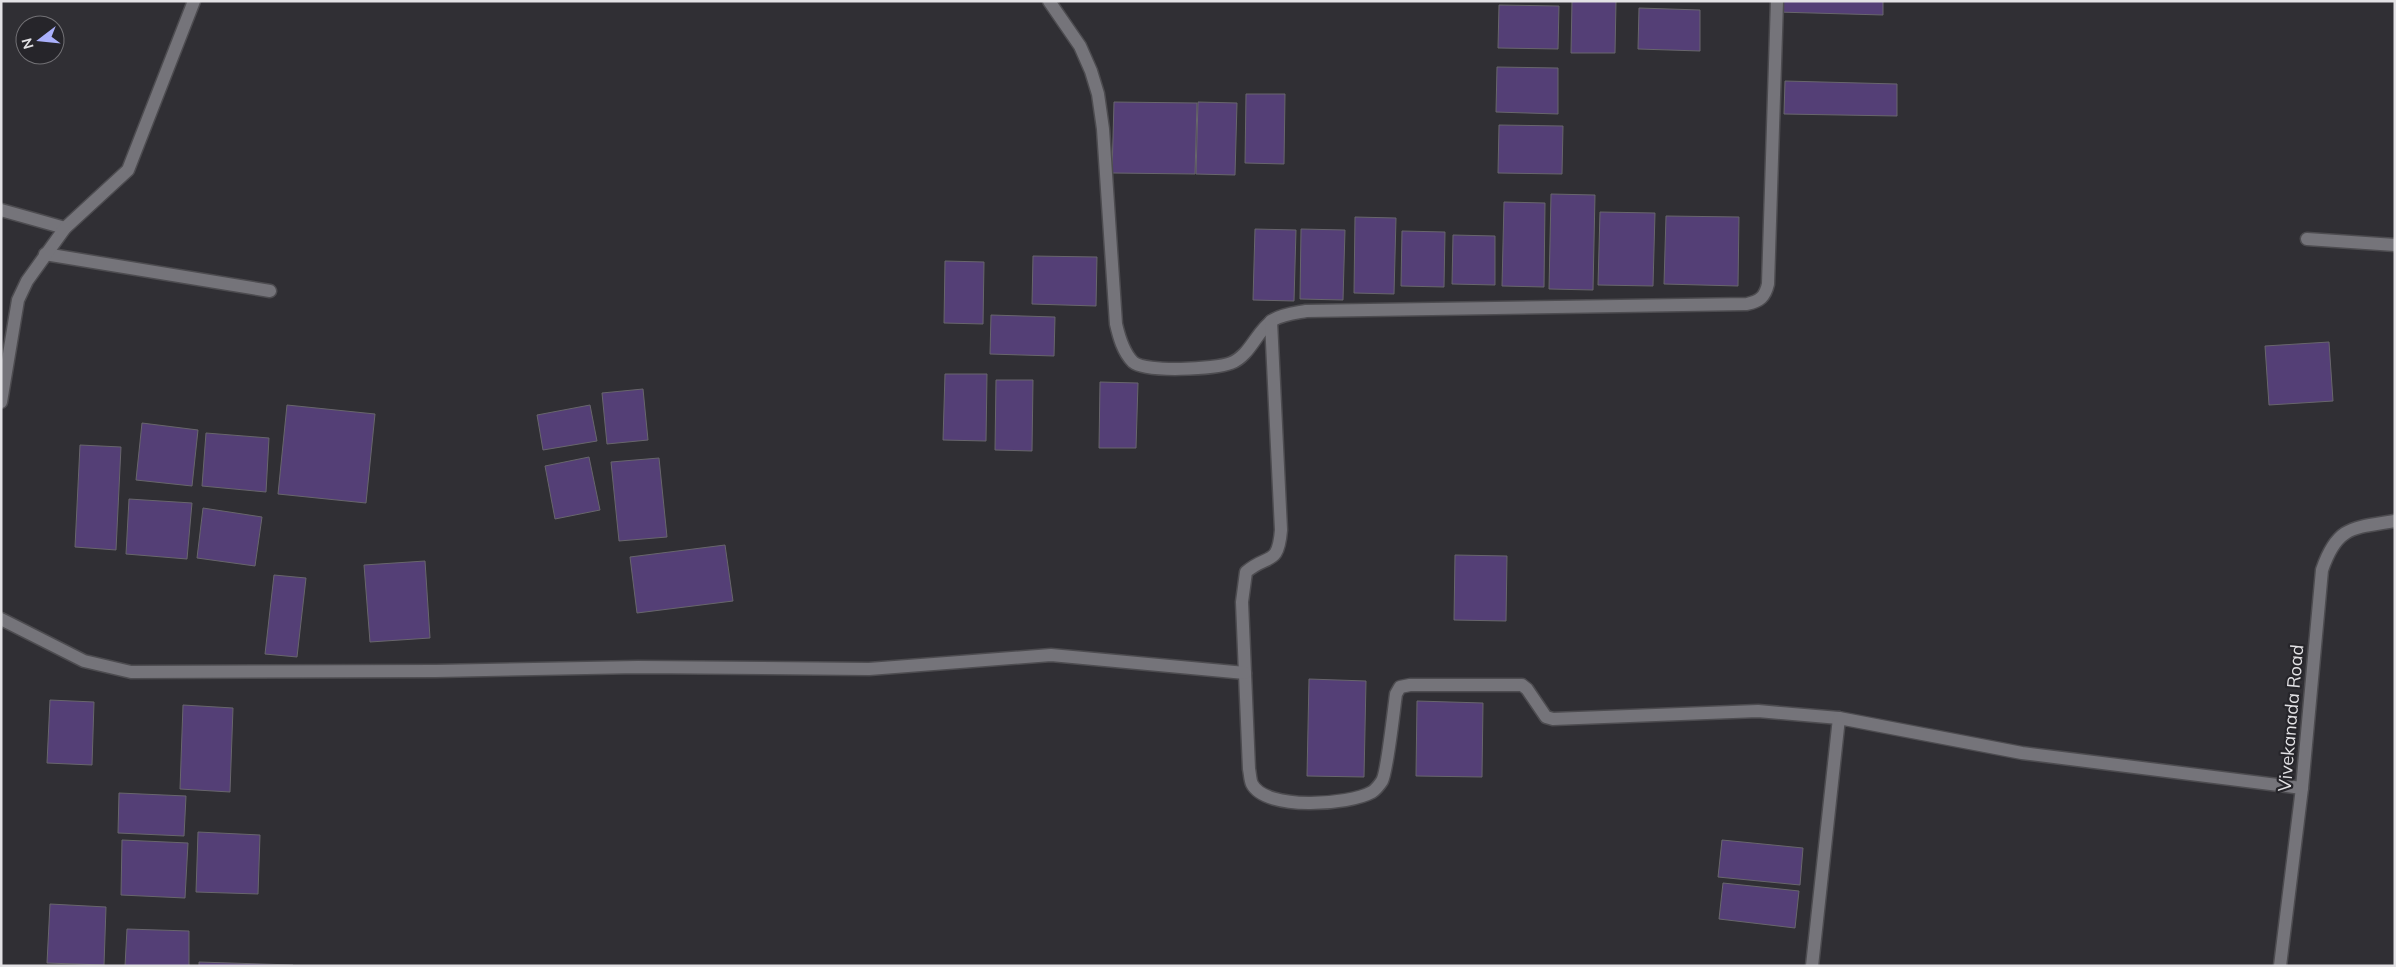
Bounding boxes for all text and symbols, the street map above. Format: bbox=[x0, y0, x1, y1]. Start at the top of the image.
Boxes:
north arrow bbox=[15, 15, 65, 65]
text: N bbox=[17, 36, 38, 51]
street label: Vivekanada Road bbox=[2273, 643, 2308, 793]

